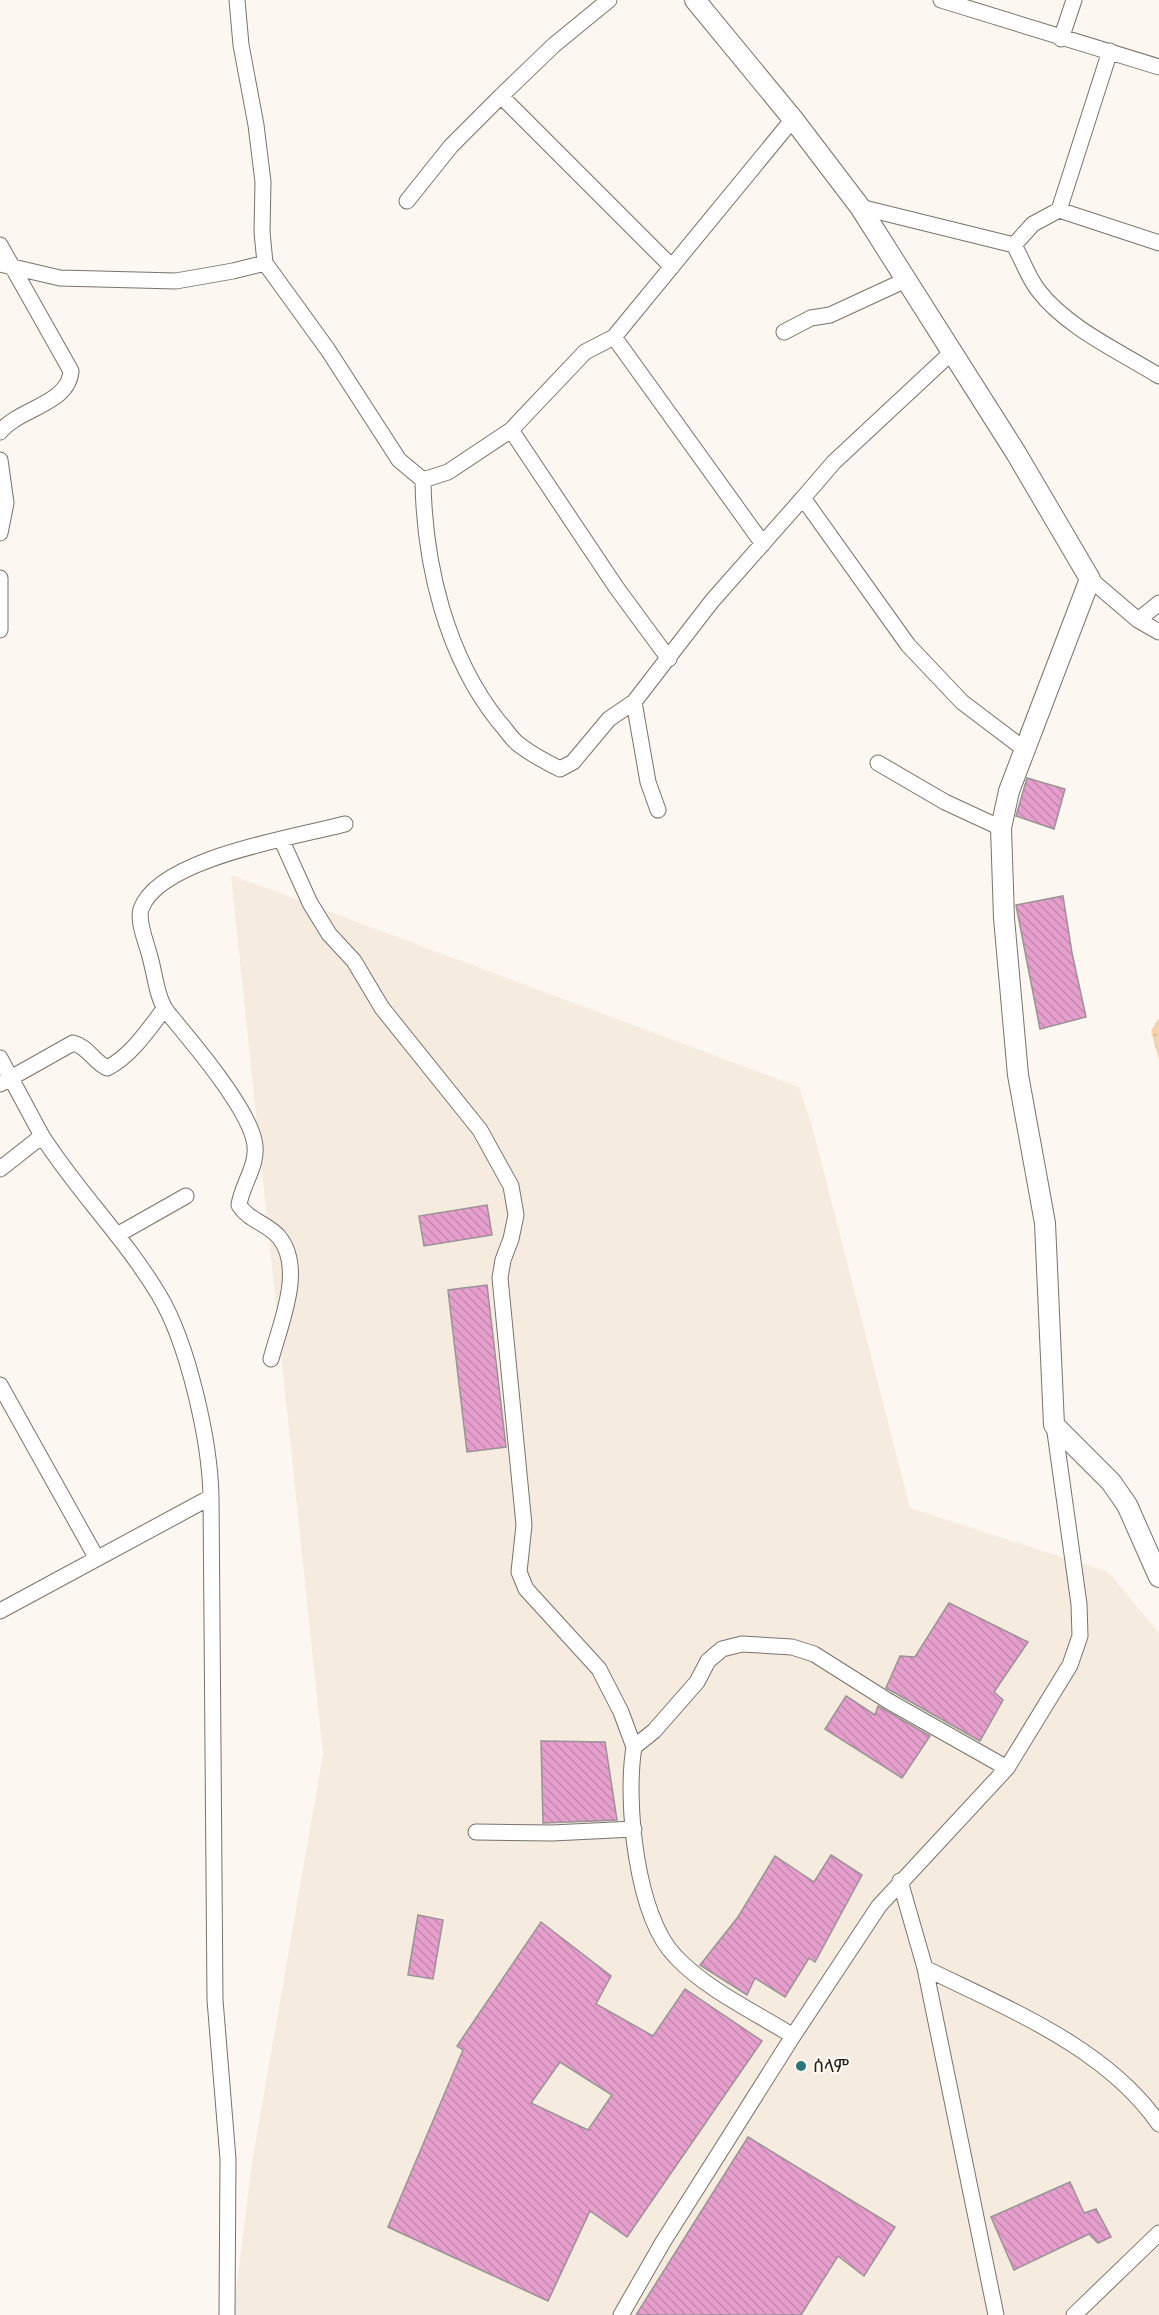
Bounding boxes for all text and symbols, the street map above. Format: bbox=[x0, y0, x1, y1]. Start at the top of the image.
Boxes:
place label: ሰላም bbox=[813, 2054, 849, 2077]
marker: ሰላም bbox=[794, 2059, 808, 2073]

